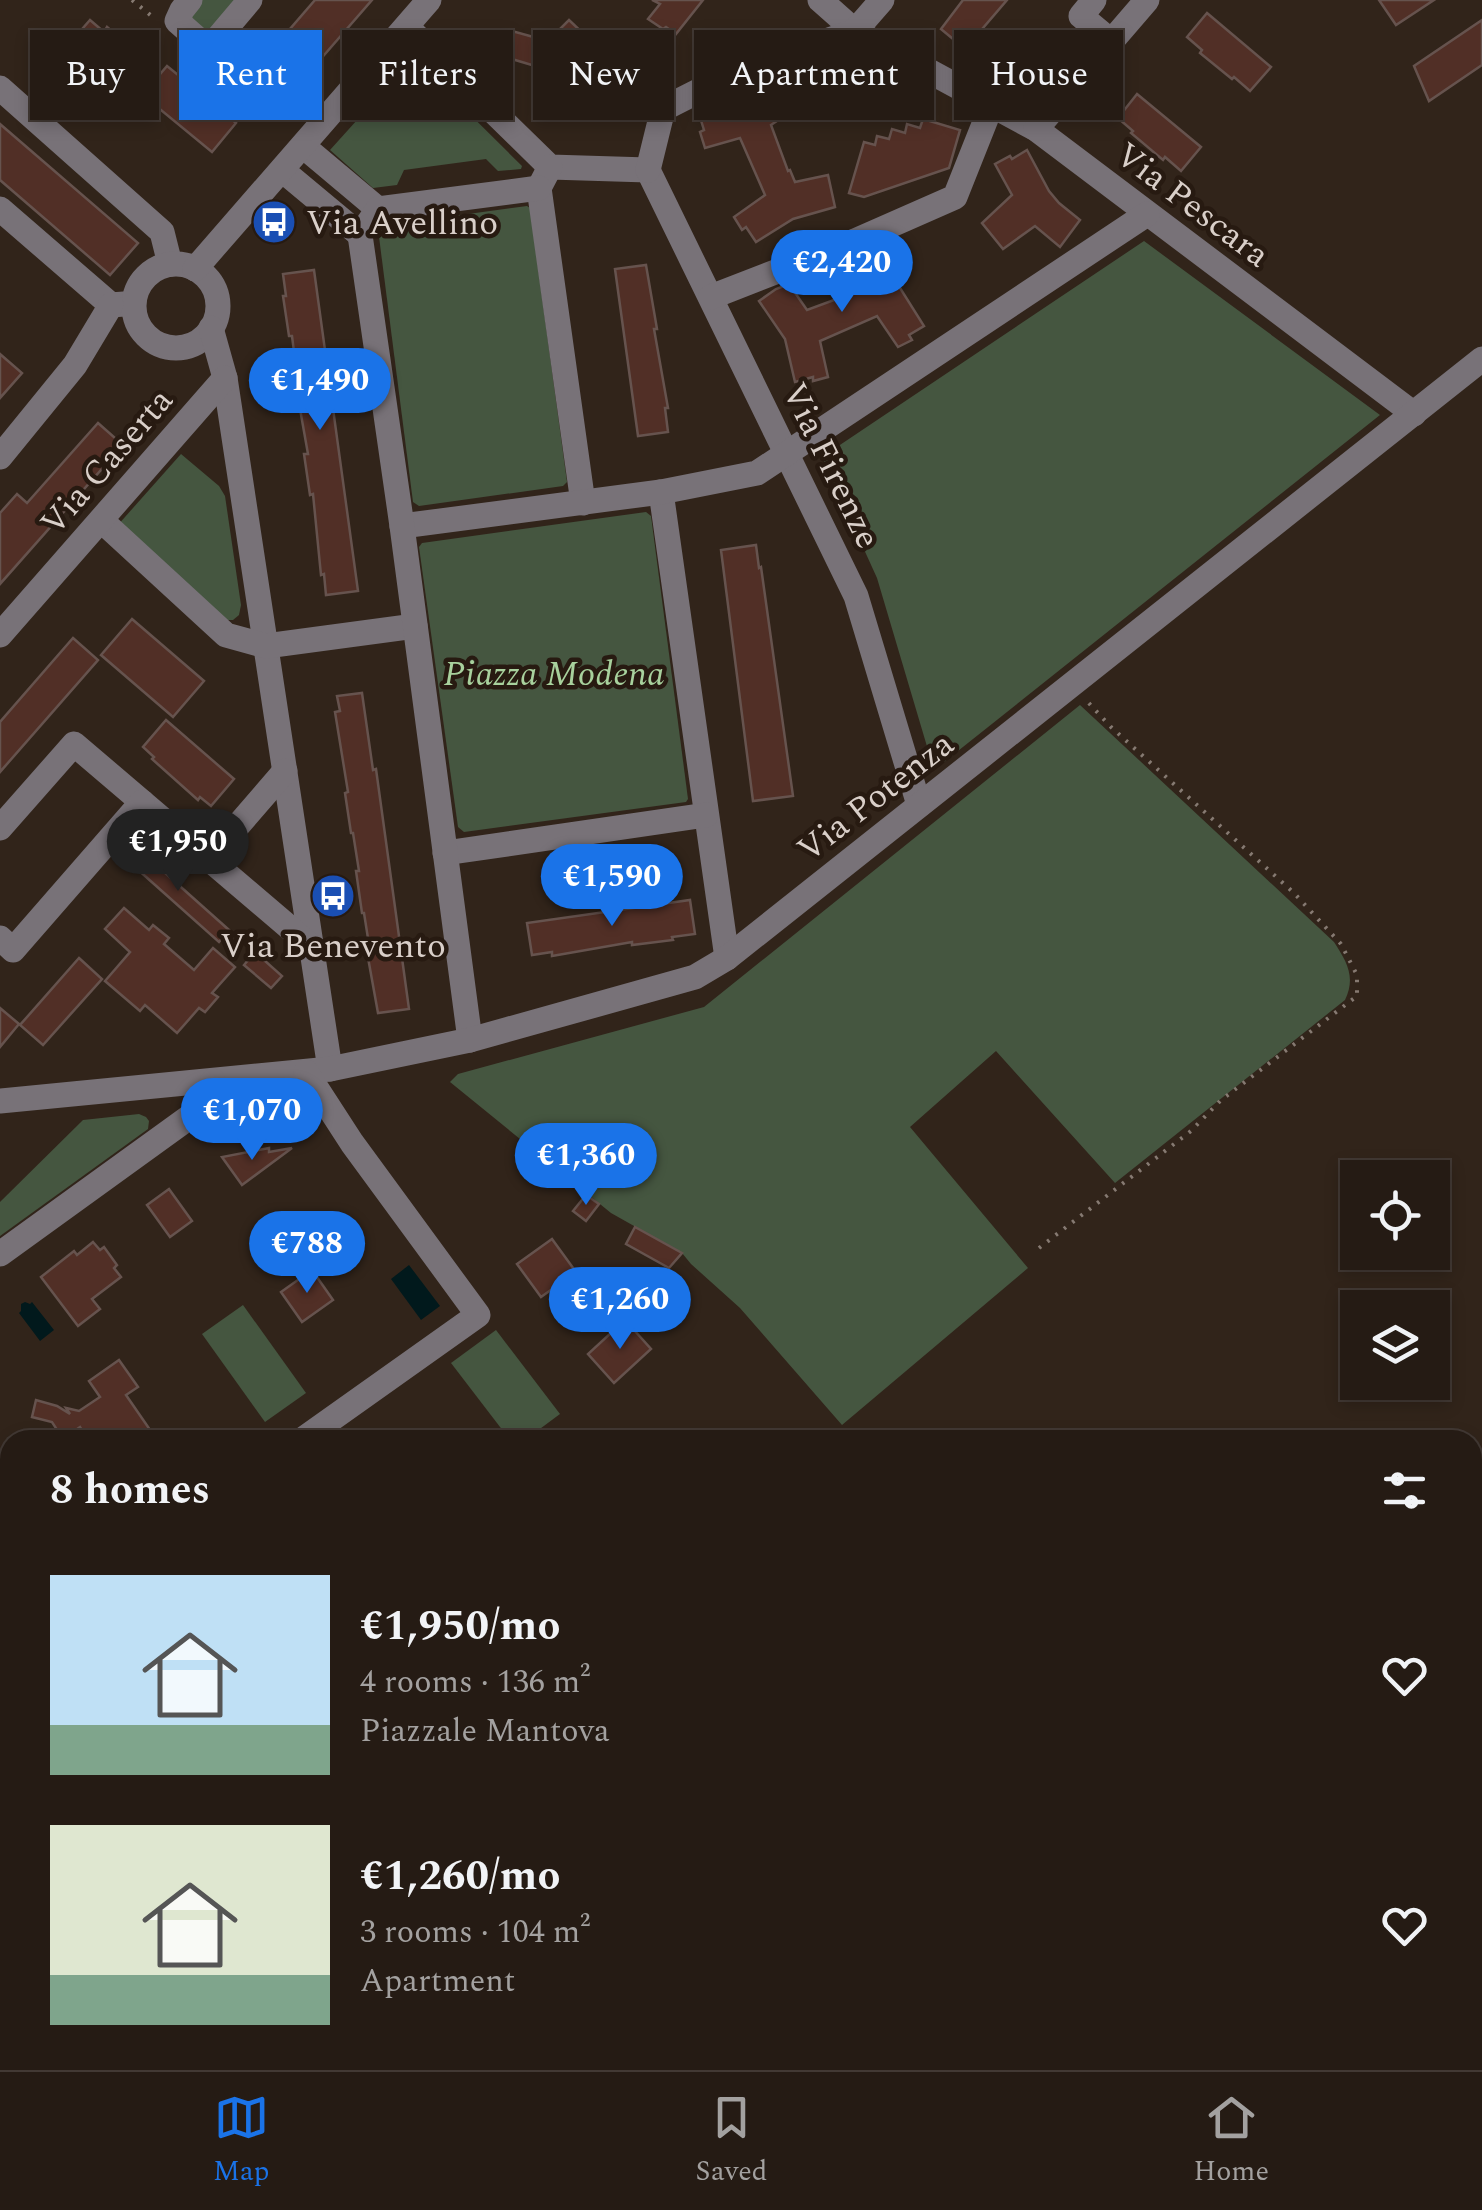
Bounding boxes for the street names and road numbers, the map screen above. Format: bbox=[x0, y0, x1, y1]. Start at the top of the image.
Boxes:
street label: Via Pescara bbox=[1104, 129, 1281, 281]
street label: Via Firenze bbox=[768, 373, 894, 558]
street label: Via Caserta bbox=[28, 376, 186, 548]
street label: Via Potenza bbox=[786, 719, 966, 876]

